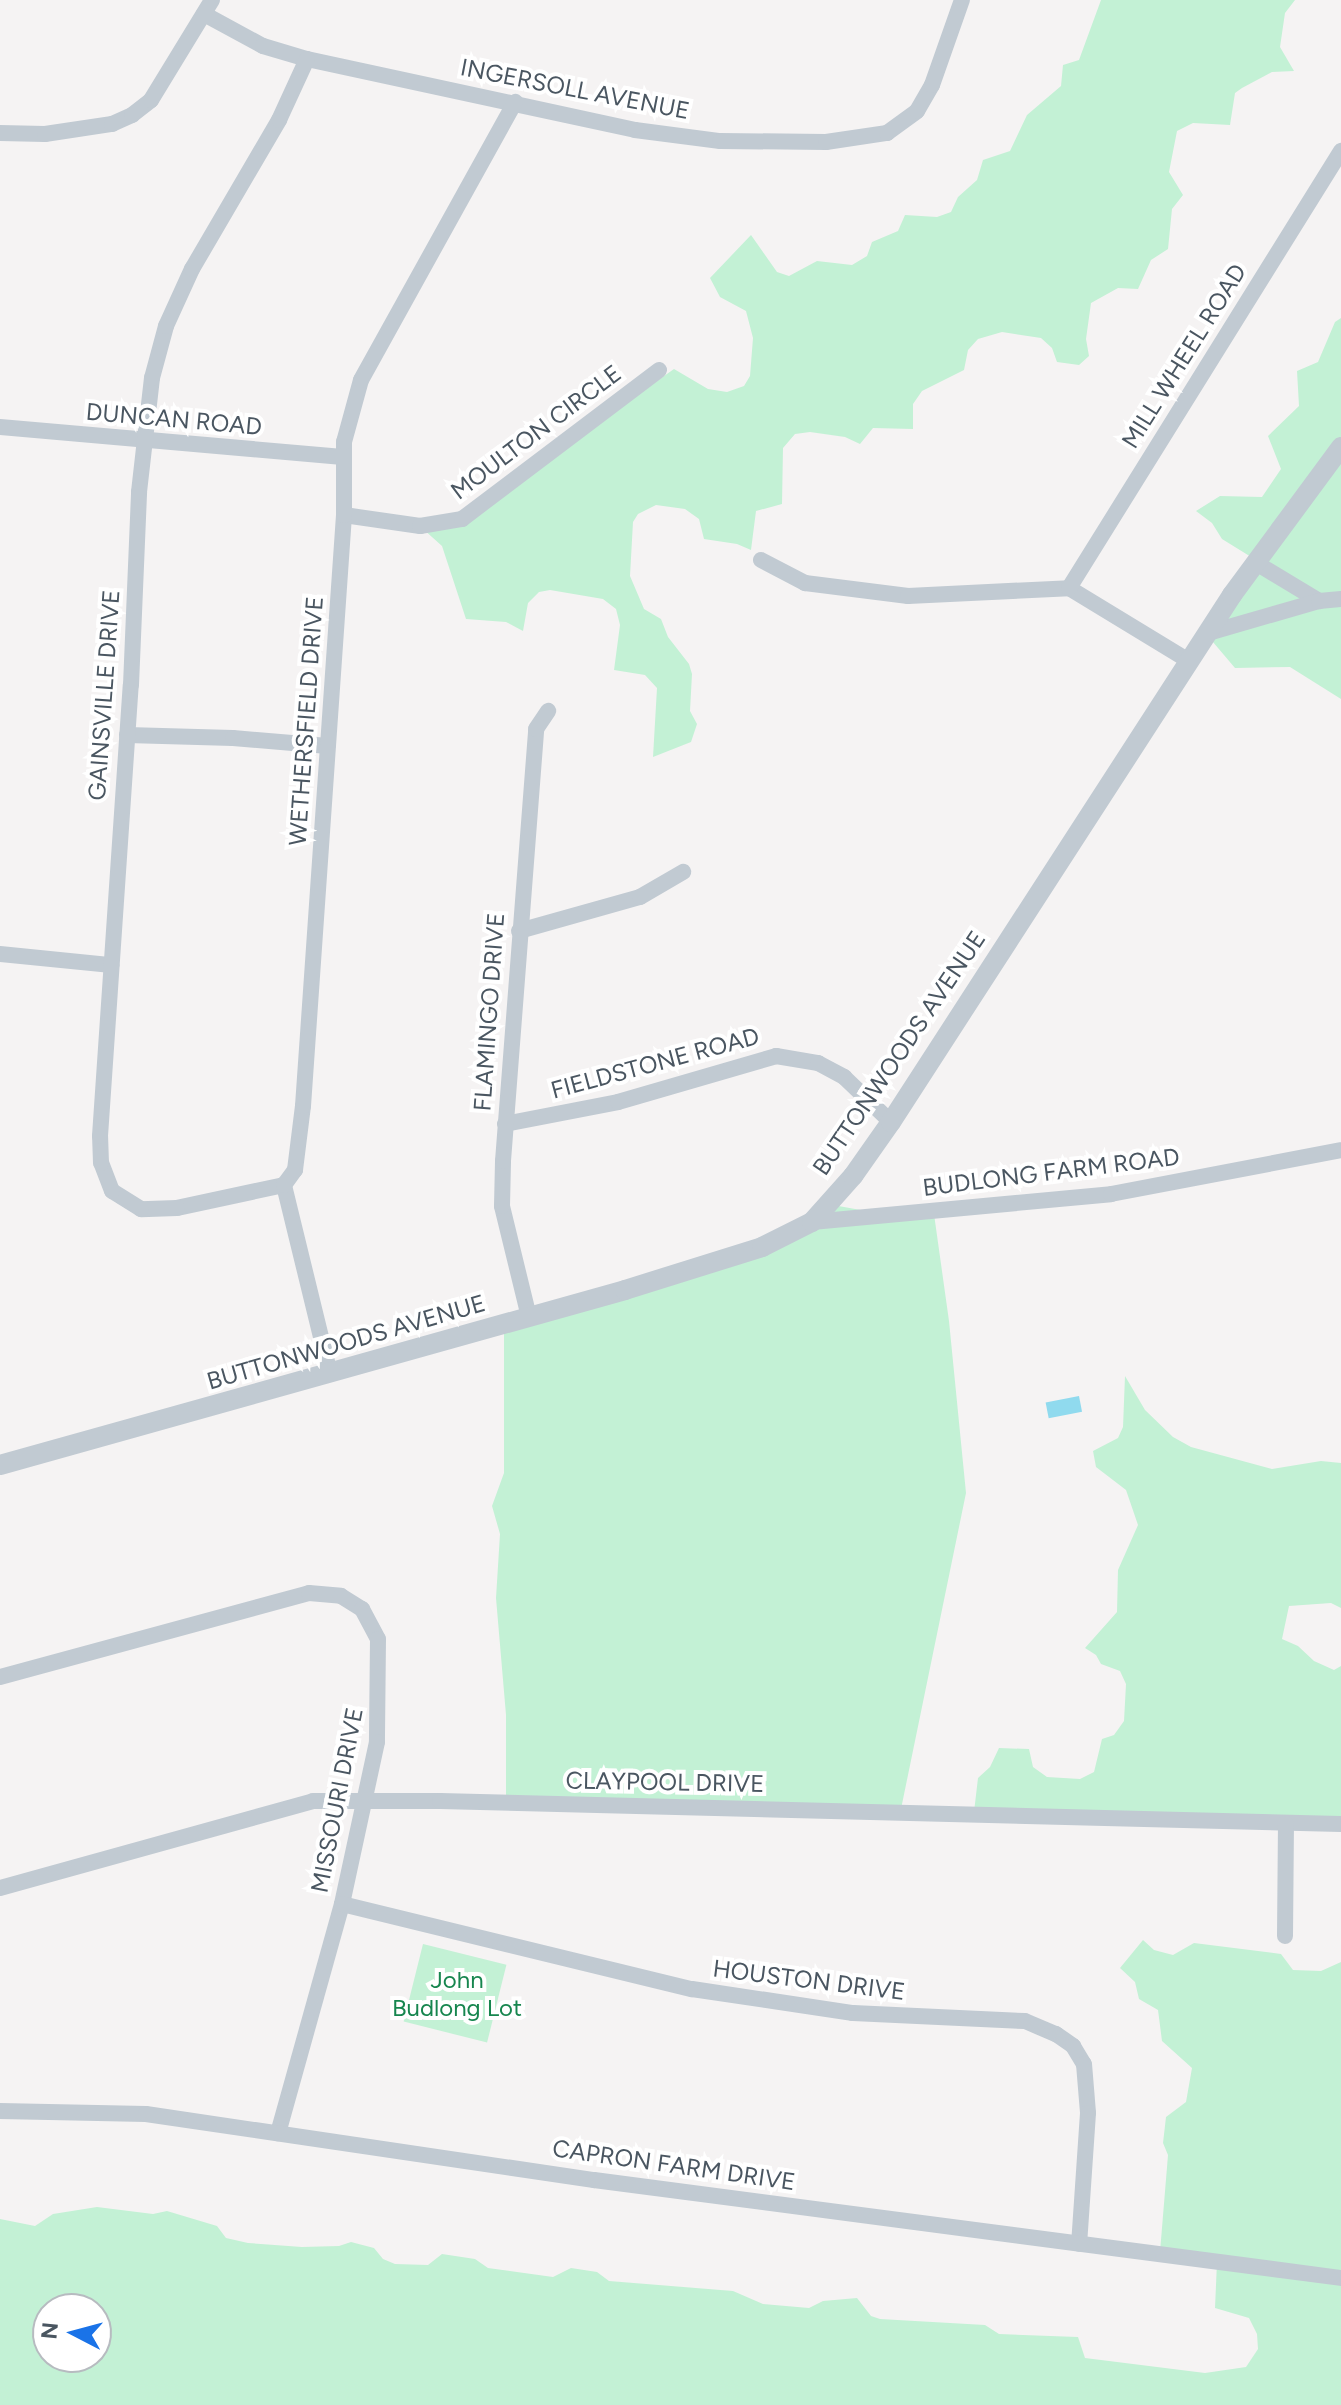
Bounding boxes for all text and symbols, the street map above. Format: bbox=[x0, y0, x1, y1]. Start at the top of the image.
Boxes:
street label: INGERSOLL AVENUE bbox=[458, 53, 692, 125]
street label: MILL WHEEL ROAD bbox=[1116, 258, 1252, 454]
street label: MOULTON CIRCLE bbox=[445, 359, 627, 505]
street label: DUNCAN ROAD bbox=[85, 397, 263, 441]
street label: GAINSVILLE DRIVE bbox=[82, 589, 126, 801]
street label: WETHERSFIELD DRIVE bbox=[283, 595, 329, 847]
street label: FLAMINGO DRIVE bbox=[468, 912, 510, 1112]
street label: BUTTONWOODS AVENUE bbox=[806, 925, 992, 1181]
street label: FIELDSTONE ROAD bbox=[548, 1021, 762, 1105]
street label: BUDLONG FARM ROAD bbox=[921, 1142, 1181, 1202]
street label: BUTTONWOODS AVENUE bbox=[203, 1288, 489, 1396]
street label: MISSOURI DRIVE bbox=[305, 1705, 369, 1895]
street label: CLAYPOOL DRIVE bbox=[565, 1766, 765, 1798]
street label: HOUSTON DRIVE bbox=[711, 1954, 907, 2006]
park label: John Budlong Lot bbox=[392, 1966, 522, 2022]
street label: CAPRON FARM DRIVE bbox=[551, 2134, 797, 2196]
north arrow bbox=[32, 2293, 112, 2373]
text: N bbox=[35, 2321, 64, 2341]

